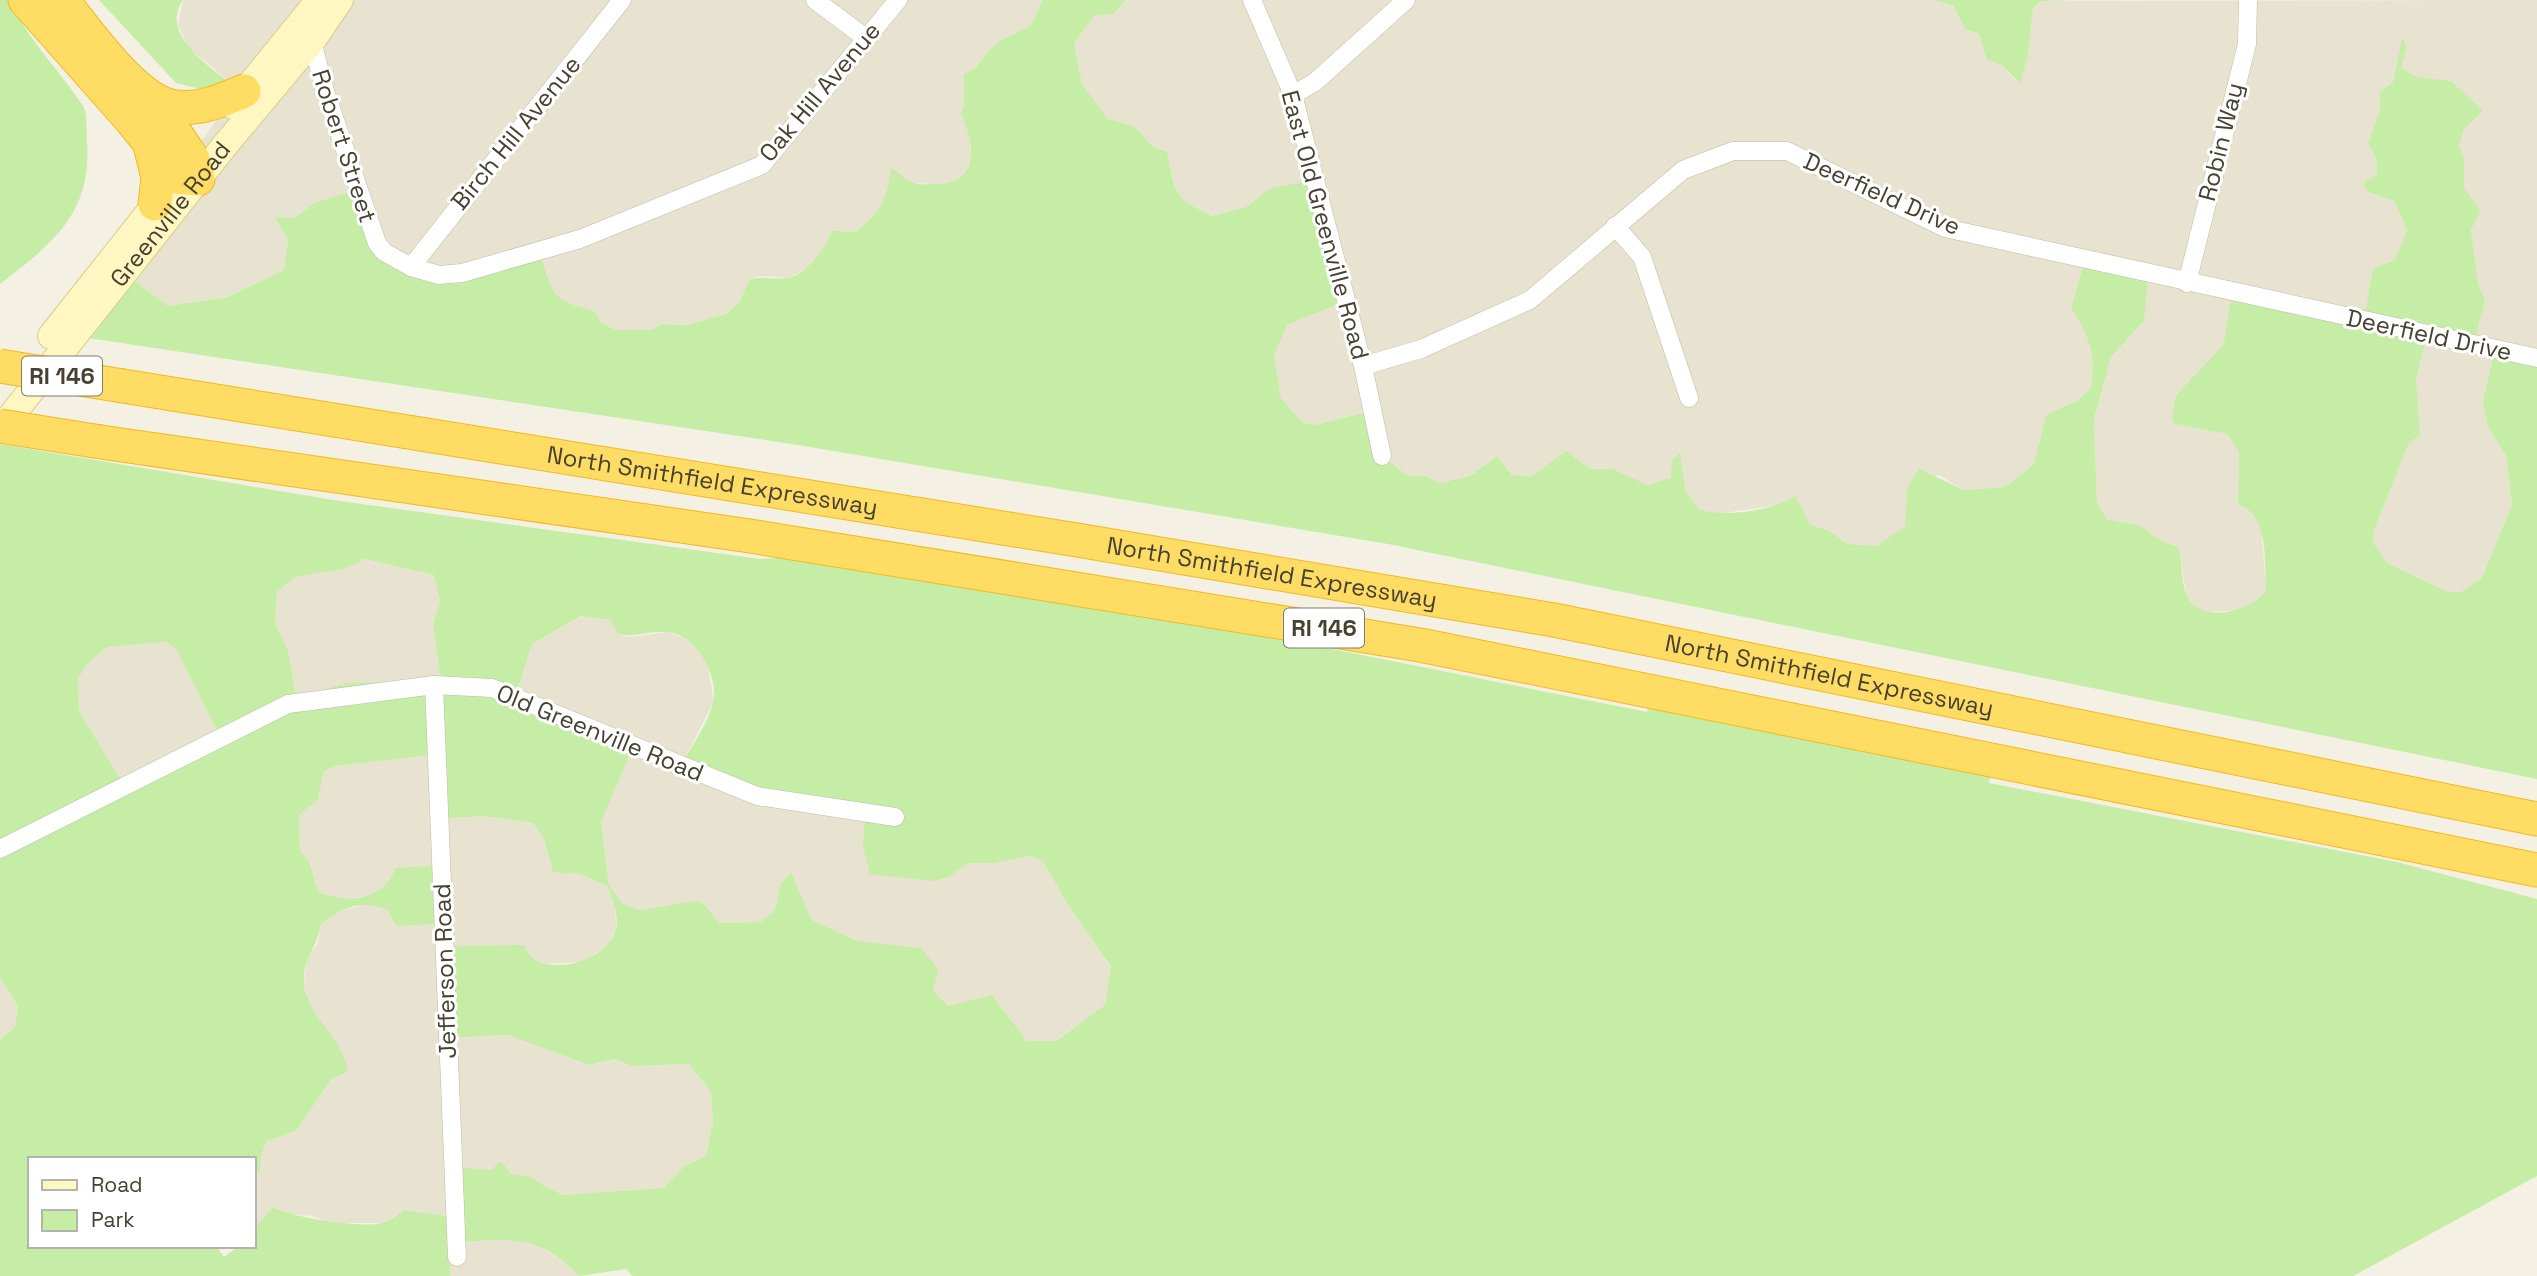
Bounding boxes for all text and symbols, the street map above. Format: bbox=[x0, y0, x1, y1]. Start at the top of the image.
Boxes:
street label: Oak Hill Avenue bbox=[752, 15, 887, 168]
street label: Birch Hill Avenue bbox=[444, 49, 587, 216]
street label: Robert Street bbox=[305, 65, 384, 226]
street label: Robin Way bbox=[2191, 79, 2250, 204]
street label: East Old Greenville Road bbox=[1275, 87, 1376, 363]
street label: Greenville Road bbox=[103, 135, 237, 293]
street label: Deerfield Drive bbox=[1799, 145, 1965, 242]
street label: Deerfield Drive bbox=[2343, 302, 2515, 367]
road number: RI 146 bbox=[22, 356, 102, 396]
street label: North Smithfield Expressway bbox=[545, 439, 880, 523]
street label: North Smithfield Expressway bbox=[1104, 529, 1440, 615]
road number: RI 146 bbox=[1284, 608, 1364, 648]
street label: North Smithfield Expressway bbox=[1662, 627, 1997, 724]
street label: Old Greenville Road bbox=[492, 677, 708, 788]
street label: Jefferson Road bbox=[426, 883, 463, 1059]
legend bbox=[28, 1157, 256, 1248]
text: Road bbox=[91, 1171, 143, 1198]
text: Park bbox=[91, 1206, 135, 1233]

